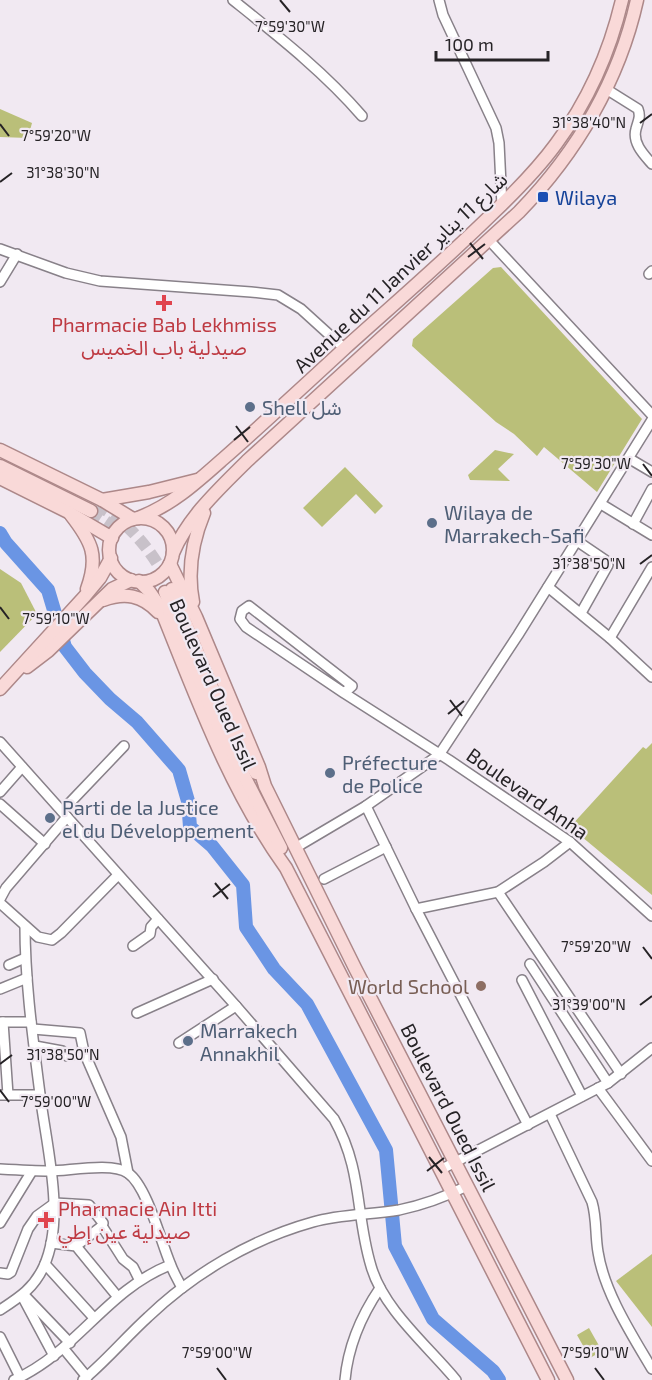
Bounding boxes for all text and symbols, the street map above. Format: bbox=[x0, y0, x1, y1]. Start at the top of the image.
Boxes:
text: 7°59'30"W bbox=[255, 17, 325, 35]
scale bar bbox=[436, 24, 548, 62]
text: 100 m bbox=[445, 33, 494, 55]
text: 31°38'40"N bbox=[552, 113, 626, 131]
text: 7°59'20"W bbox=[21, 126, 91, 144]
text: 31°38'30"N bbox=[26, 163, 100, 181]
street label: Avenue du 11 Janvier شارع 11 يناير bbox=[288, 167, 514, 380]
place label: Wilaya bbox=[555, 185, 617, 209]
marker: Wilaya bbox=[536, 190, 550, 204]
marker: Pharmacie Bab Lekhmiss صيدلية باب الخميس bbox=[157, 296, 171, 310]
place label: Pharmacie Bab Lekhmiss صيدلية باب الخميس bbox=[51, 312, 277, 360]
place label: Shell شل bbox=[262, 395, 342, 420]
marker: Shell شل bbox=[243, 400, 257, 414]
text: 7°59'30"W bbox=[561, 454, 631, 472]
place label: Wilaya de Marrakech-Safi bbox=[444, 500, 585, 547]
marker: Wilaya de Marrakech-Safi bbox=[425, 516, 439, 530]
text: 31°38'50"N bbox=[552, 554, 626, 572]
street label: Boulevard Oued Issil bbox=[165, 595, 263, 773]
text: 7°59'10"W bbox=[22, 609, 90, 627]
street label: Boulevard Anha bbox=[462, 742, 594, 844]
place label: Préfecture de Police bbox=[342, 750, 438, 797]
marker: Préfecture de Police bbox=[323, 766, 337, 780]
place label: Parti de la Justice el du Développement bbox=[62, 795, 254, 842]
marker: Parti de la Justice el du Développement bbox=[43, 811, 57, 825]
text: 7°59'20"W bbox=[561, 937, 631, 955]
place label: World School bbox=[348, 974, 469, 998]
marker: World School bbox=[474, 979, 488, 993]
text: 31°39'00"N bbox=[552, 995, 626, 1013]
place label: Marrakech Annakhil bbox=[200, 1018, 298, 1065]
street label: Boulevard Oued Issil bbox=[396, 1019, 502, 1195]
marker: Marrakech Annakhil bbox=[181, 1034, 195, 1048]
text: 31°38'50"N bbox=[26, 1045, 100, 1063]
text: 7°59'00"W bbox=[21, 1092, 91, 1110]
place label: Pharmacie Ain Itti صيدلية عين إطي bbox=[58, 1196, 217, 1248]
marker: Pharmacie Ain Itti صيدلية عين إطي bbox=[39, 1213, 53, 1227]
text: 7°59'00"W bbox=[182, 1343, 252, 1361]
text: 7°59'10"W bbox=[561, 1343, 629, 1361]

